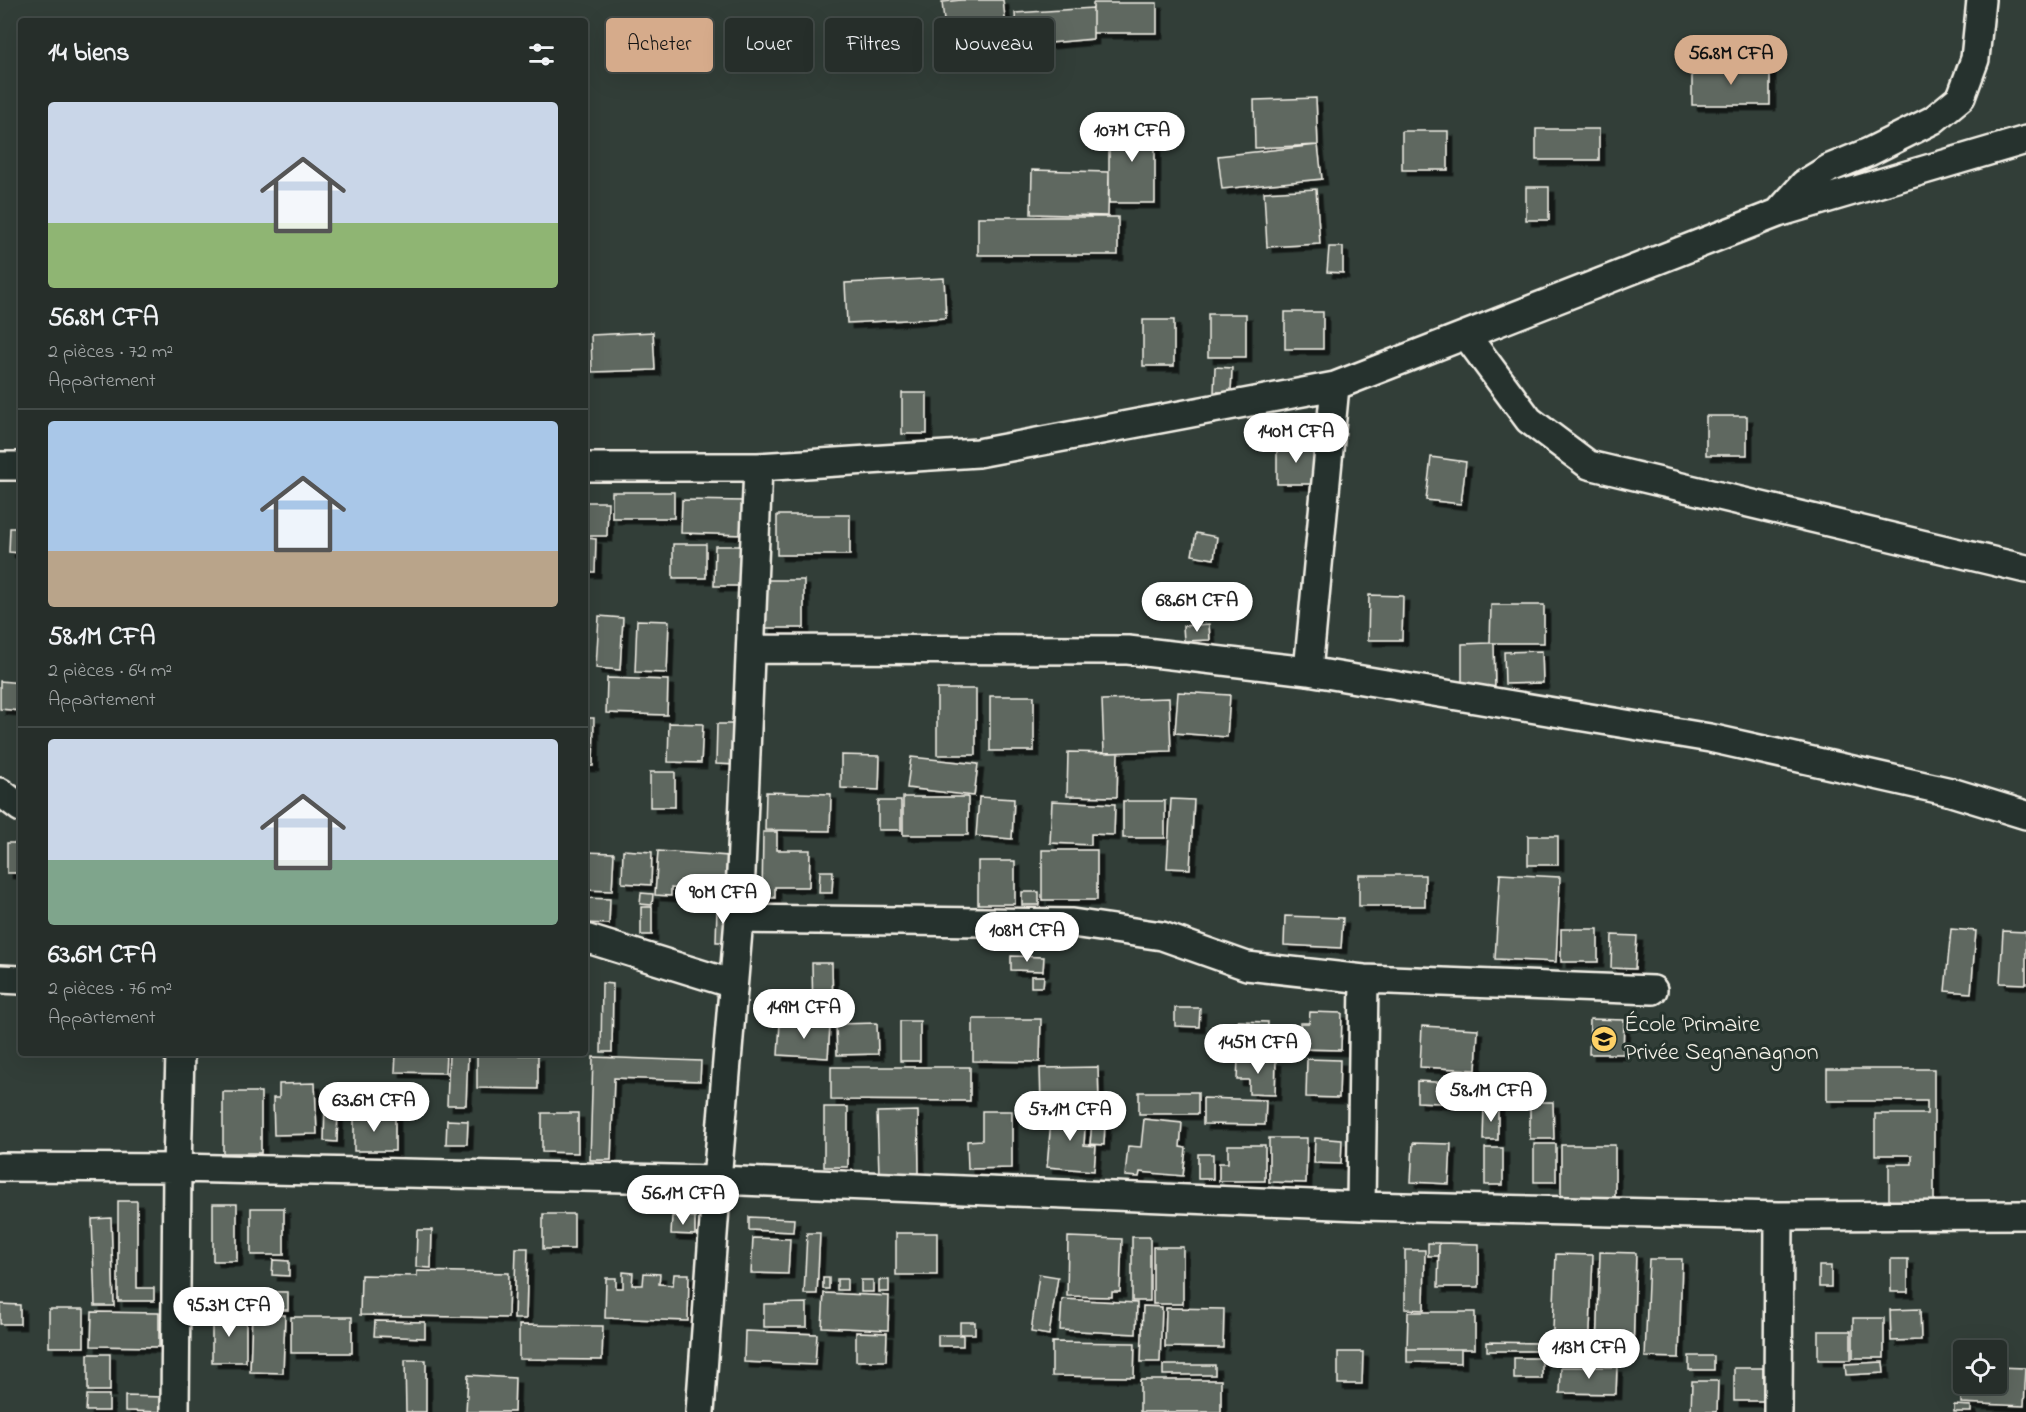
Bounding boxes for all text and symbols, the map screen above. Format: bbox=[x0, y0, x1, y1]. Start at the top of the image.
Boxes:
chip: Acheter bbox=[606, 18, 713, 72]
chip: Louer bbox=[725, 18, 813, 72]
chip: Filtres bbox=[825, 18, 922, 72]
chip: Nouveau bbox=[934, 18, 1054, 72]
text: 14 biens bbox=[48, 35, 130, 73]
pin: 56.8M CFA bbox=[1662, 35, 1800, 86]
icon: filters bbox=[525, 38, 558, 71]
text: 56.8M CFA bbox=[1688, 40, 1774, 69]
pin: 107M CFA bbox=[1070, 112, 1194, 163]
text: 107M CFA bbox=[1094, 117, 1170, 146]
icon: home bbox=[249, 141, 357, 249]
text: 56.8M CFA bbox=[48, 300, 159, 338]
text: 2 pièces · 72 m² bbox=[48, 338, 173, 367]
text: Appartement bbox=[48, 367, 156, 396]
pin: 140M CFA bbox=[1234, 413, 1358, 464]
text: 140M CFA bbox=[1258, 418, 1334, 447]
icon: home bbox=[249, 460, 357, 568]
pin: 68.6M CFA bbox=[1128, 582, 1266, 633]
text: 68.6M CFA bbox=[1156, 587, 1238, 616]
text: 58.1M CFA bbox=[48, 619, 156, 657]
text: 2 pièces · 64 m² bbox=[48, 657, 172, 686]
text: Appartement bbox=[48, 686, 156, 715]
icon: home bbox=[249, 778, 357, 886]
pin: 90M CFA bbox=[668, 874, 778, 925]
text: 90M CFA bbox=[689, 879, 757, 908]
pin: 108M CFA bbox=[965, 912, 1089, 963]
text: 108M CFA bbox=[989, 917, 1065, 946]
text: 63.6M CFA bbox=[48, 937, 156, 975]
text: 2 pièces · 76 m² bbox=[48, 975, 172, 1004]
pin: 149M CFA bbox=[742, 989, 866, 1040]
text: 149M CFA bbox=[767, 994, 841, 1023]
text: Appartement bbox=[48, 1004, 156, 1033]
place label: École Primaire Privée Segnanagnon bbox=[1624, 1008, 1818, 1071]
pin: 145M CFA bbox=[1196, 1024, 1320, 1075]
school or university icon: École Primaire Privée Segnanagnon bbox=[1589, 1024, 1619, 1054]
text: 145M CFA bbox=[1218, 1029, 1298, 1058]
pin: 58.1M CFA bbox=[1422, 1072, 1560, 1123]
text: 58.1M CFA bbox=[1450, 1077, 1532, 1106]
pin: 63.6M CFA bbox=[305, 1082, 443, 1133]
text: 63.6M CFA bbox=[332, 1087, 416, 1116]
pin: 57.1M CFA bbox=[1001, 1091, 1139, 1142]
text: 57.1M CFA bbox=[1028, 1096, 1112, 1125]
pin: 56.1M CFA bbox=[614, 1175, 752, 1226]
text: 56.1M CFA bbox=[641, 1180, 725, 1209]
pin: 95.3M CFA bbox=[160, 1287, 298, 1338]
text: 95.3M CFA bbox=[187, 1292, 271, 1321]
pin: 113M CFA bbox=[1527, 1329, 1651, 1380]
text: 113M CFA bbox=[1552, 1334, 1626, 1363]
map controls bbox=[1953, 1340, 2007, 1394]
button: locate bbox=[1953, 1340, 2007, 1394]

